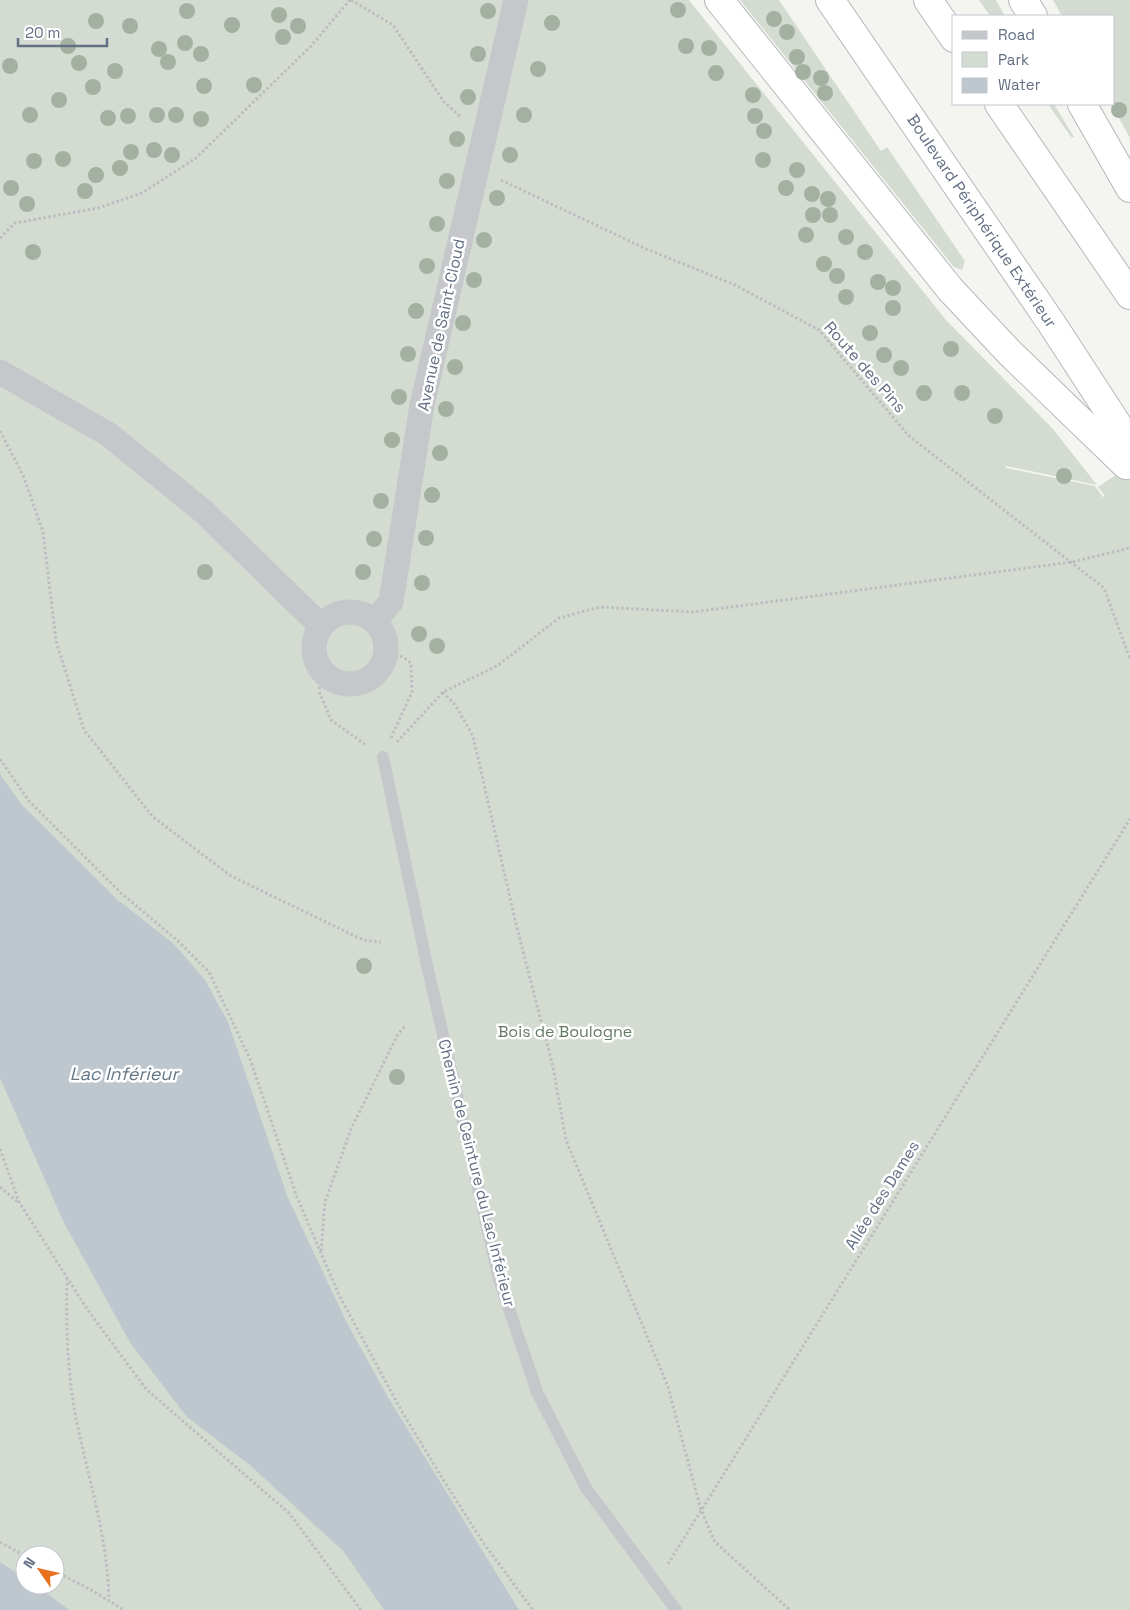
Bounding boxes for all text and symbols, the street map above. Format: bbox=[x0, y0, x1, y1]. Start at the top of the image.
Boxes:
scale bar bbox=[18, 15, 106, 47]
legend bbox=[952, 15, 1115, 105]
text: 20 m bbox=[25, 23, 60, 42]
text: Road bbox=[998, 25, 1035, 44]
text: Park bbox=[998, 50, 1029, 69]
text: Water bbox=[998, 75, 1041, 94]
street label: Boulevard Périphérique Extérieur bbox=[902, 110, 1062, 332]
street label: Avenue de Saint-Cloud bbox=[412, 237, 470, 413]
street label: Route des Pins bbox=[820, 317, 910, 417]
park label: Bois de Boulogne bbox=[498, 1021, 632, 1042]
street label: Chemin de Ceinture du Lac Inférieur bbox=[434, 1037, 520, 1309]
water label: Lac Inférieur bbox=[70, 1062, 180, 1085]
street label: Allée des Dames bbox=[840, 1137, 924, 1253]
north arrow bbox=[15, 1545, 65, 1595]
text: N bbox=[19, 1554, 39, 1572]

